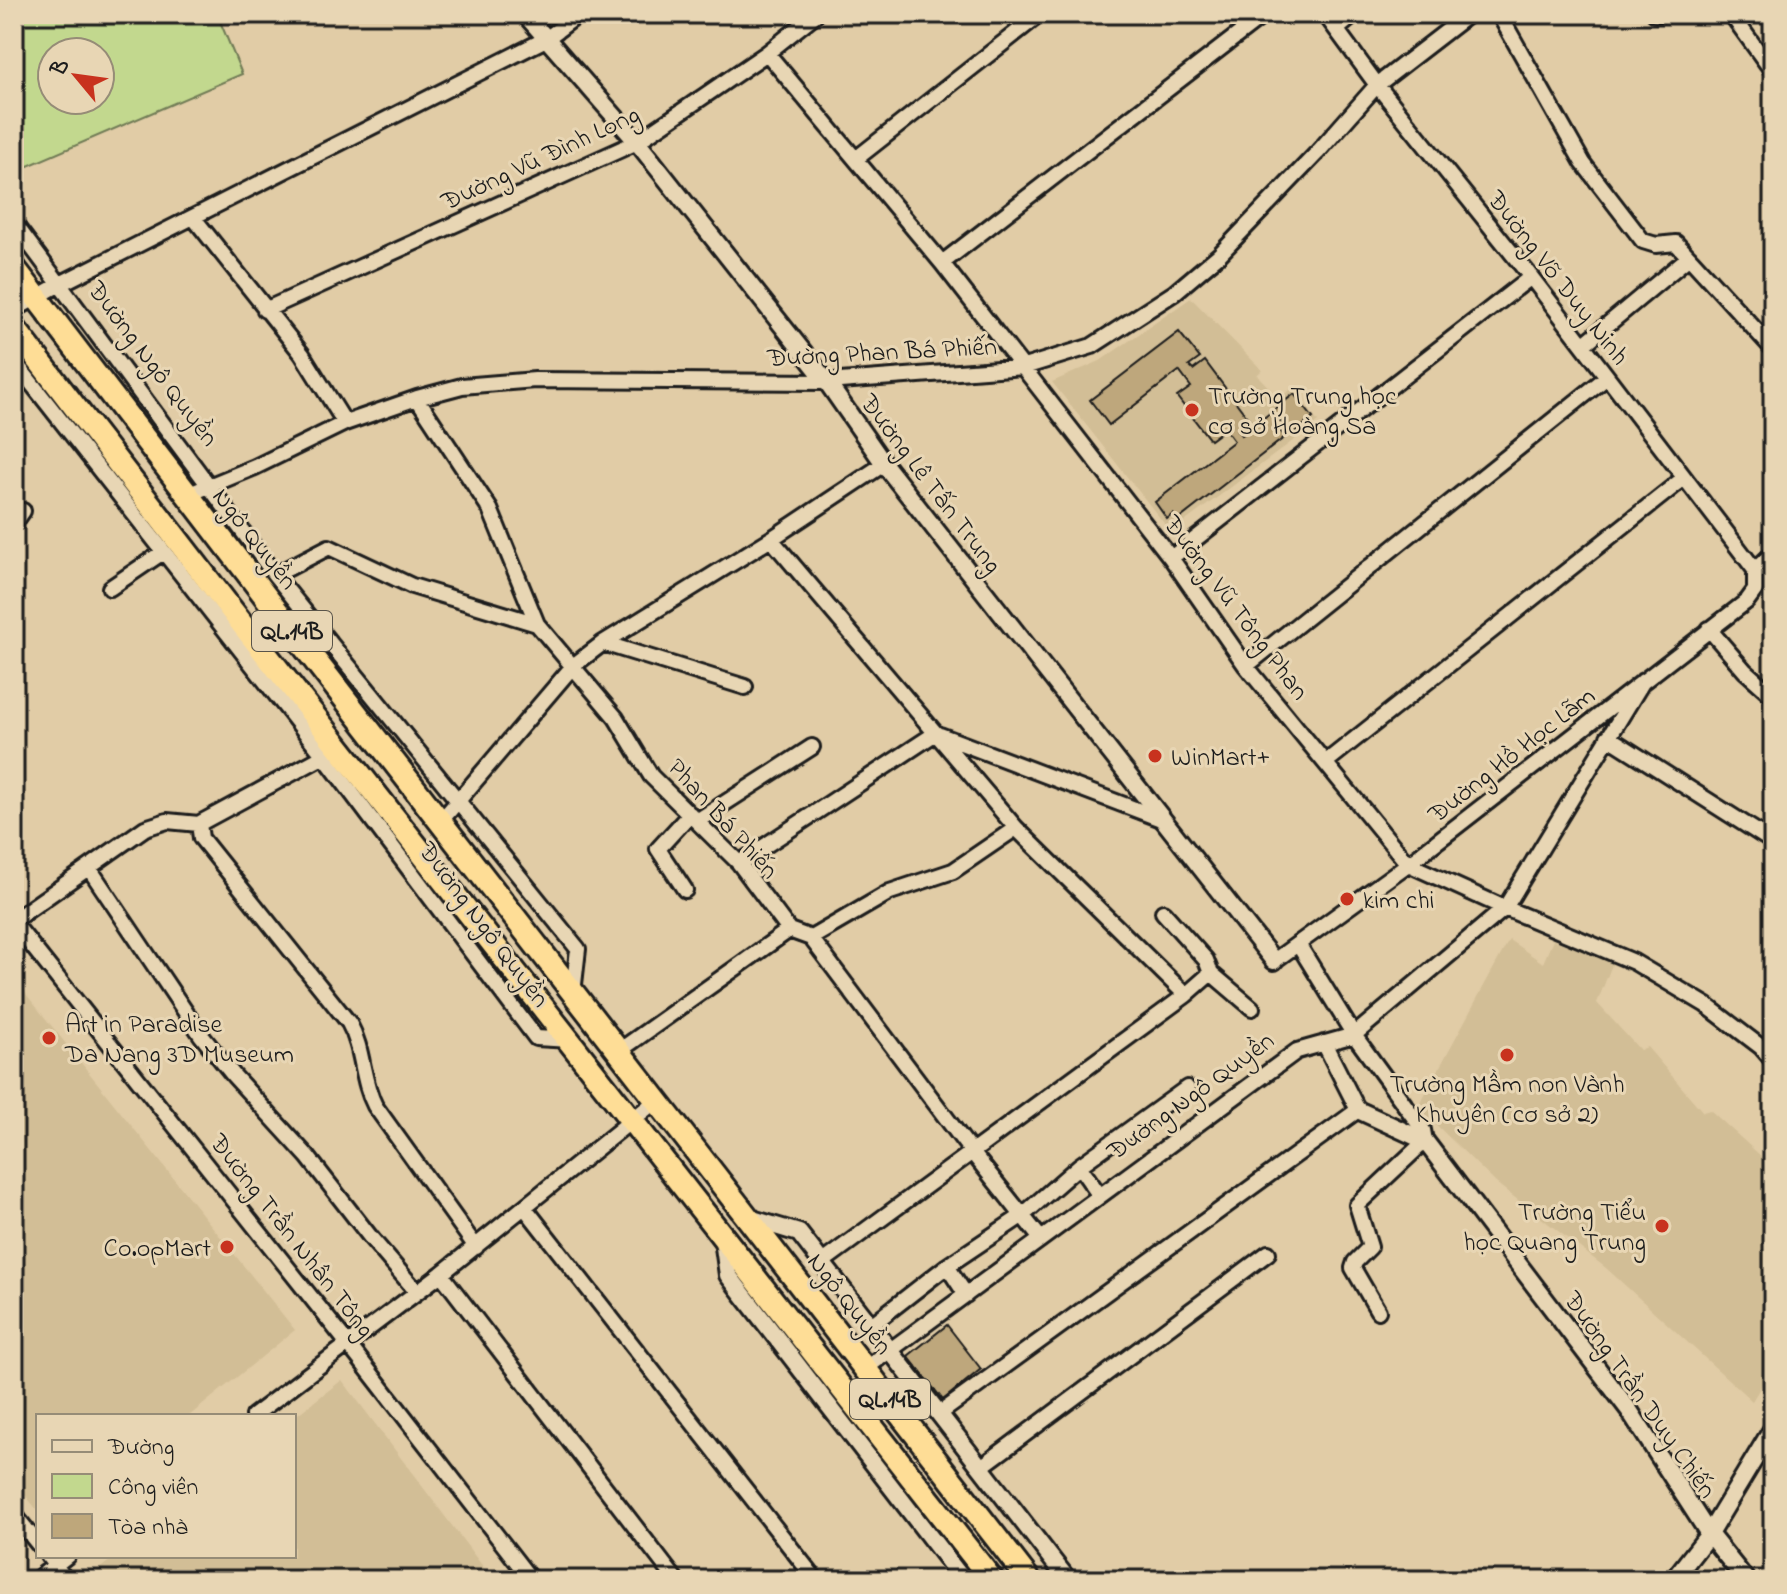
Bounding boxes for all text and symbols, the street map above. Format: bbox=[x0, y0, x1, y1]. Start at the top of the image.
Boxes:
north arrow bbox=[36, 36, 116, 116]
text: B bbox=[43, 53, 79, 83]
street label: Đường Vũ Đình Long bbox=[435, 97, 647, 223]
street label: Đường Võ Duy Ninh bbox=[1476, 182, 1637, 374]
street label: Đường Ngô Quyền bbox=[76, 273, 227, 456]
street label: Đường Phan Bá Phiến bbox=[765, 329, 998, 379]
place label: Trường Trung học cơ sở Hoàng Sa bbox=[1208, 379, 1397, 447]
street label: Đường Lê Tấn Trung bbox=[849, 386, 1010, 583]
marker: Trường Trung học cơ sở Hoàng Sa bbox=[1183, 401, 1201, 419]
street label: Ngô Quyền bbox=[202, 481, 306, 599]
street label: Đường Vũ Tông Phan bbox=[1152, 508, 1317, 709]
road number: QL.14B bbox=[252, 611, 332, 651]
street label: Đường Hồ Học Lãm bbox=[1420, 679, 1605, 834]
place label: WinMart+ bbox=[1171, 740, 1270, 778]
marker: WinMart+ bbox=[1146, 747, 1164, 765]
street label: Phan Bá Phiến bbox=[657, 751, 787, 889]
street label: Đường Ngô Quyền bbox=[407, 834, 558, 1017]
place label: kim chi bbox=[1363, 883, 1434, 921]
marker: kim chi bbox=[1338, 890, 1356, 908]
place label: Art in Paradise Da Nang 3D Museum bbox=[64, 1007, 294, 1075]
street label: Đường Ngô Quyền bbox=[1099, 1024, 1283, 1172]
marker: Art in Paradise Da Nang 3D Museum bbox=[40, 1029, 58, 1047]
marker: Trường Mầm non Vành Khuyên (cơ sở 2) bbox=[1498, 1046, 1516, 1064]
place label: Trường Mầm non Vành Khuyên (cơ sở 2) bbox=[1390, 1067, 1625, 1135]
street label: Đường Trần Nhân Tông bbox=[198, 1126, 383, 1347]
place label: Trường Tiểu học Quang Trung bbox=[1463, 1195, 1646, 1263]
marker: Trường Tiểu học Quang Trung bbox=[1653, 1217, 1671, 1235]
place label: Co.opMart bbox=[104, 1231, 211, 1269]
marker: Co.opMart bbox=[218, 1238, 236, 1256]
street label: Ngô Quyền bbox=[797, 1246, 901, 1364]
street label: Đường Trần Duy Chiến bbox=[1552, 1284, 1724, 1507]
road number: QL.14B bbox=[850, 1379, 930, 1419]
legend bbox=[36, 1414, 296, 1558]
text: Đường bbox=[107, 1431, 174, 1466]
text: Công viên bbox=[108, 1471, 198, 1506]
text: Tòa nhà bbox=[108, 1511, 188, 1546]

